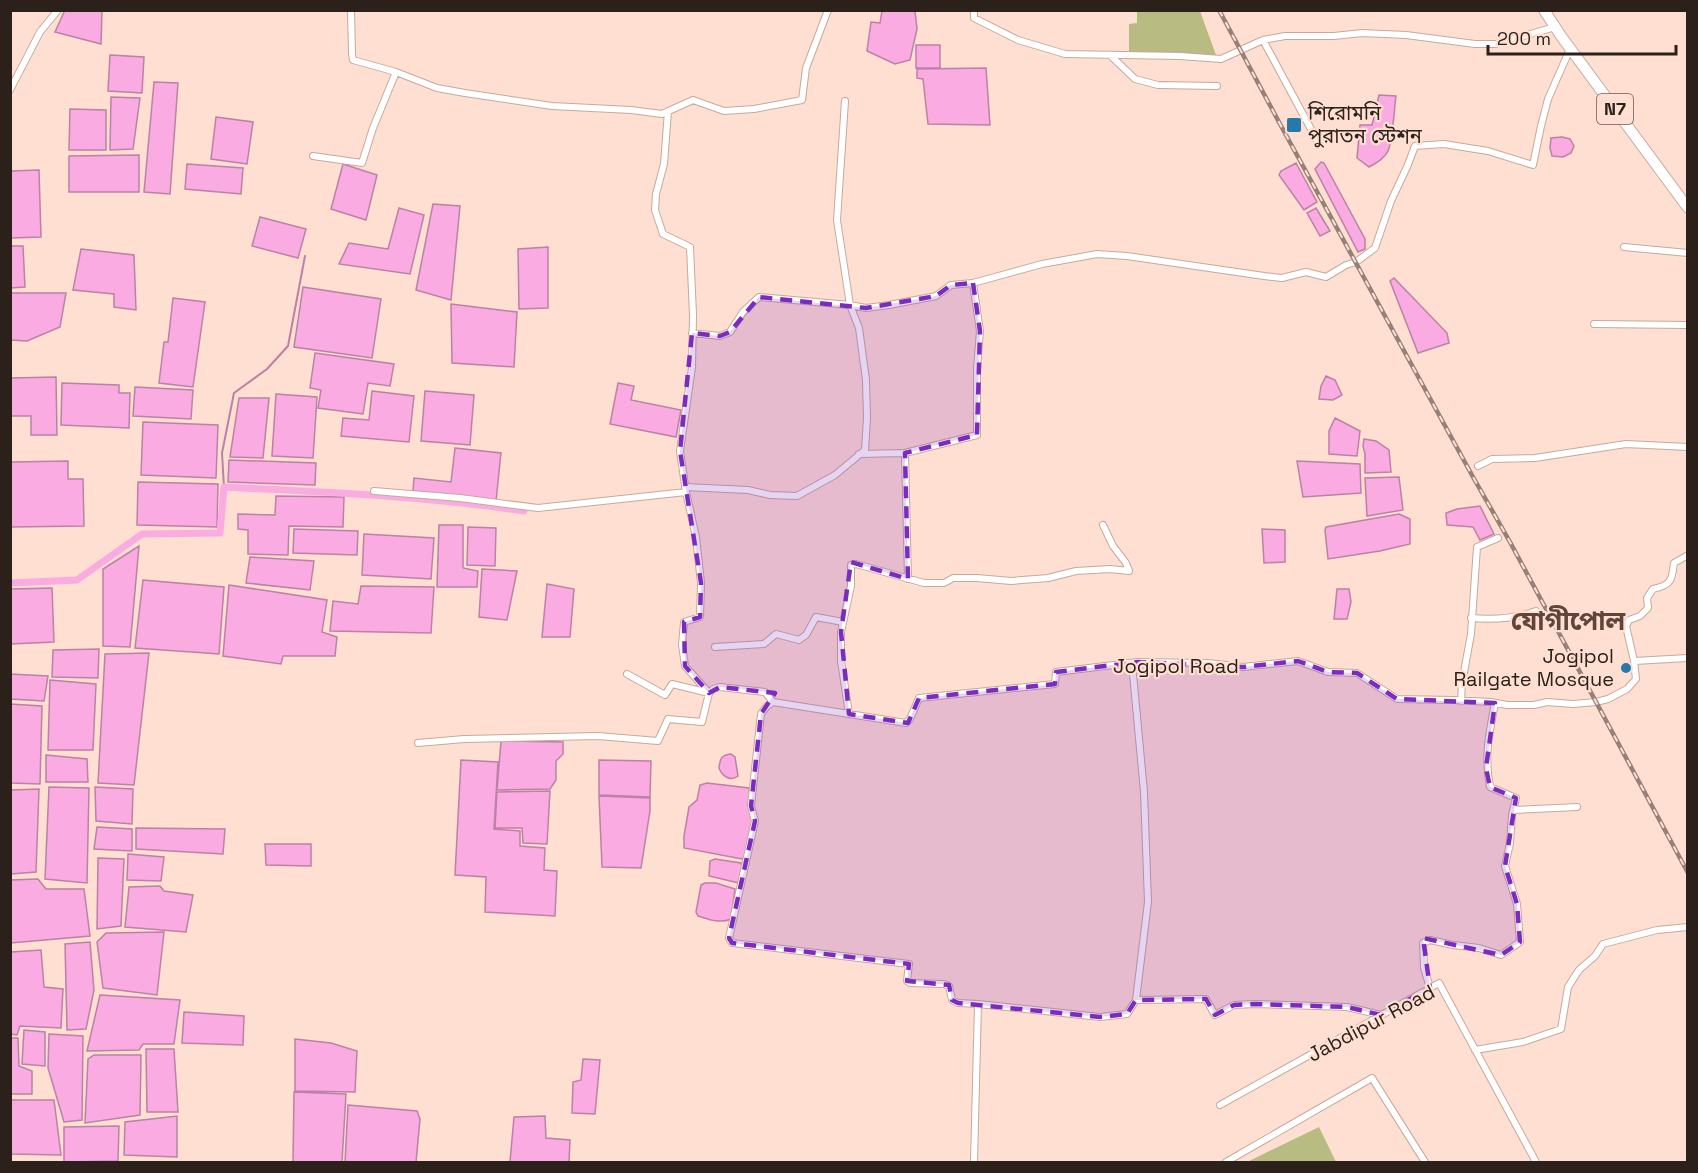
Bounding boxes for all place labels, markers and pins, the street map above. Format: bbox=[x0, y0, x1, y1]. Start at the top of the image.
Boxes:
place label: শিরোমনি পুরাতন স্টেশন bbox=[1307, 100, 1423, 149]
marker: শিরোমনি পুরাতন স্টেশন bbox=[1285, 116, 1303, 134]
place label: Jogipol Railgate Mosque bbox=[1453, 643, 1614, 692]
marker: Jogipol Railgate Mosque bbox=[1619, 661, 1633, 675]

